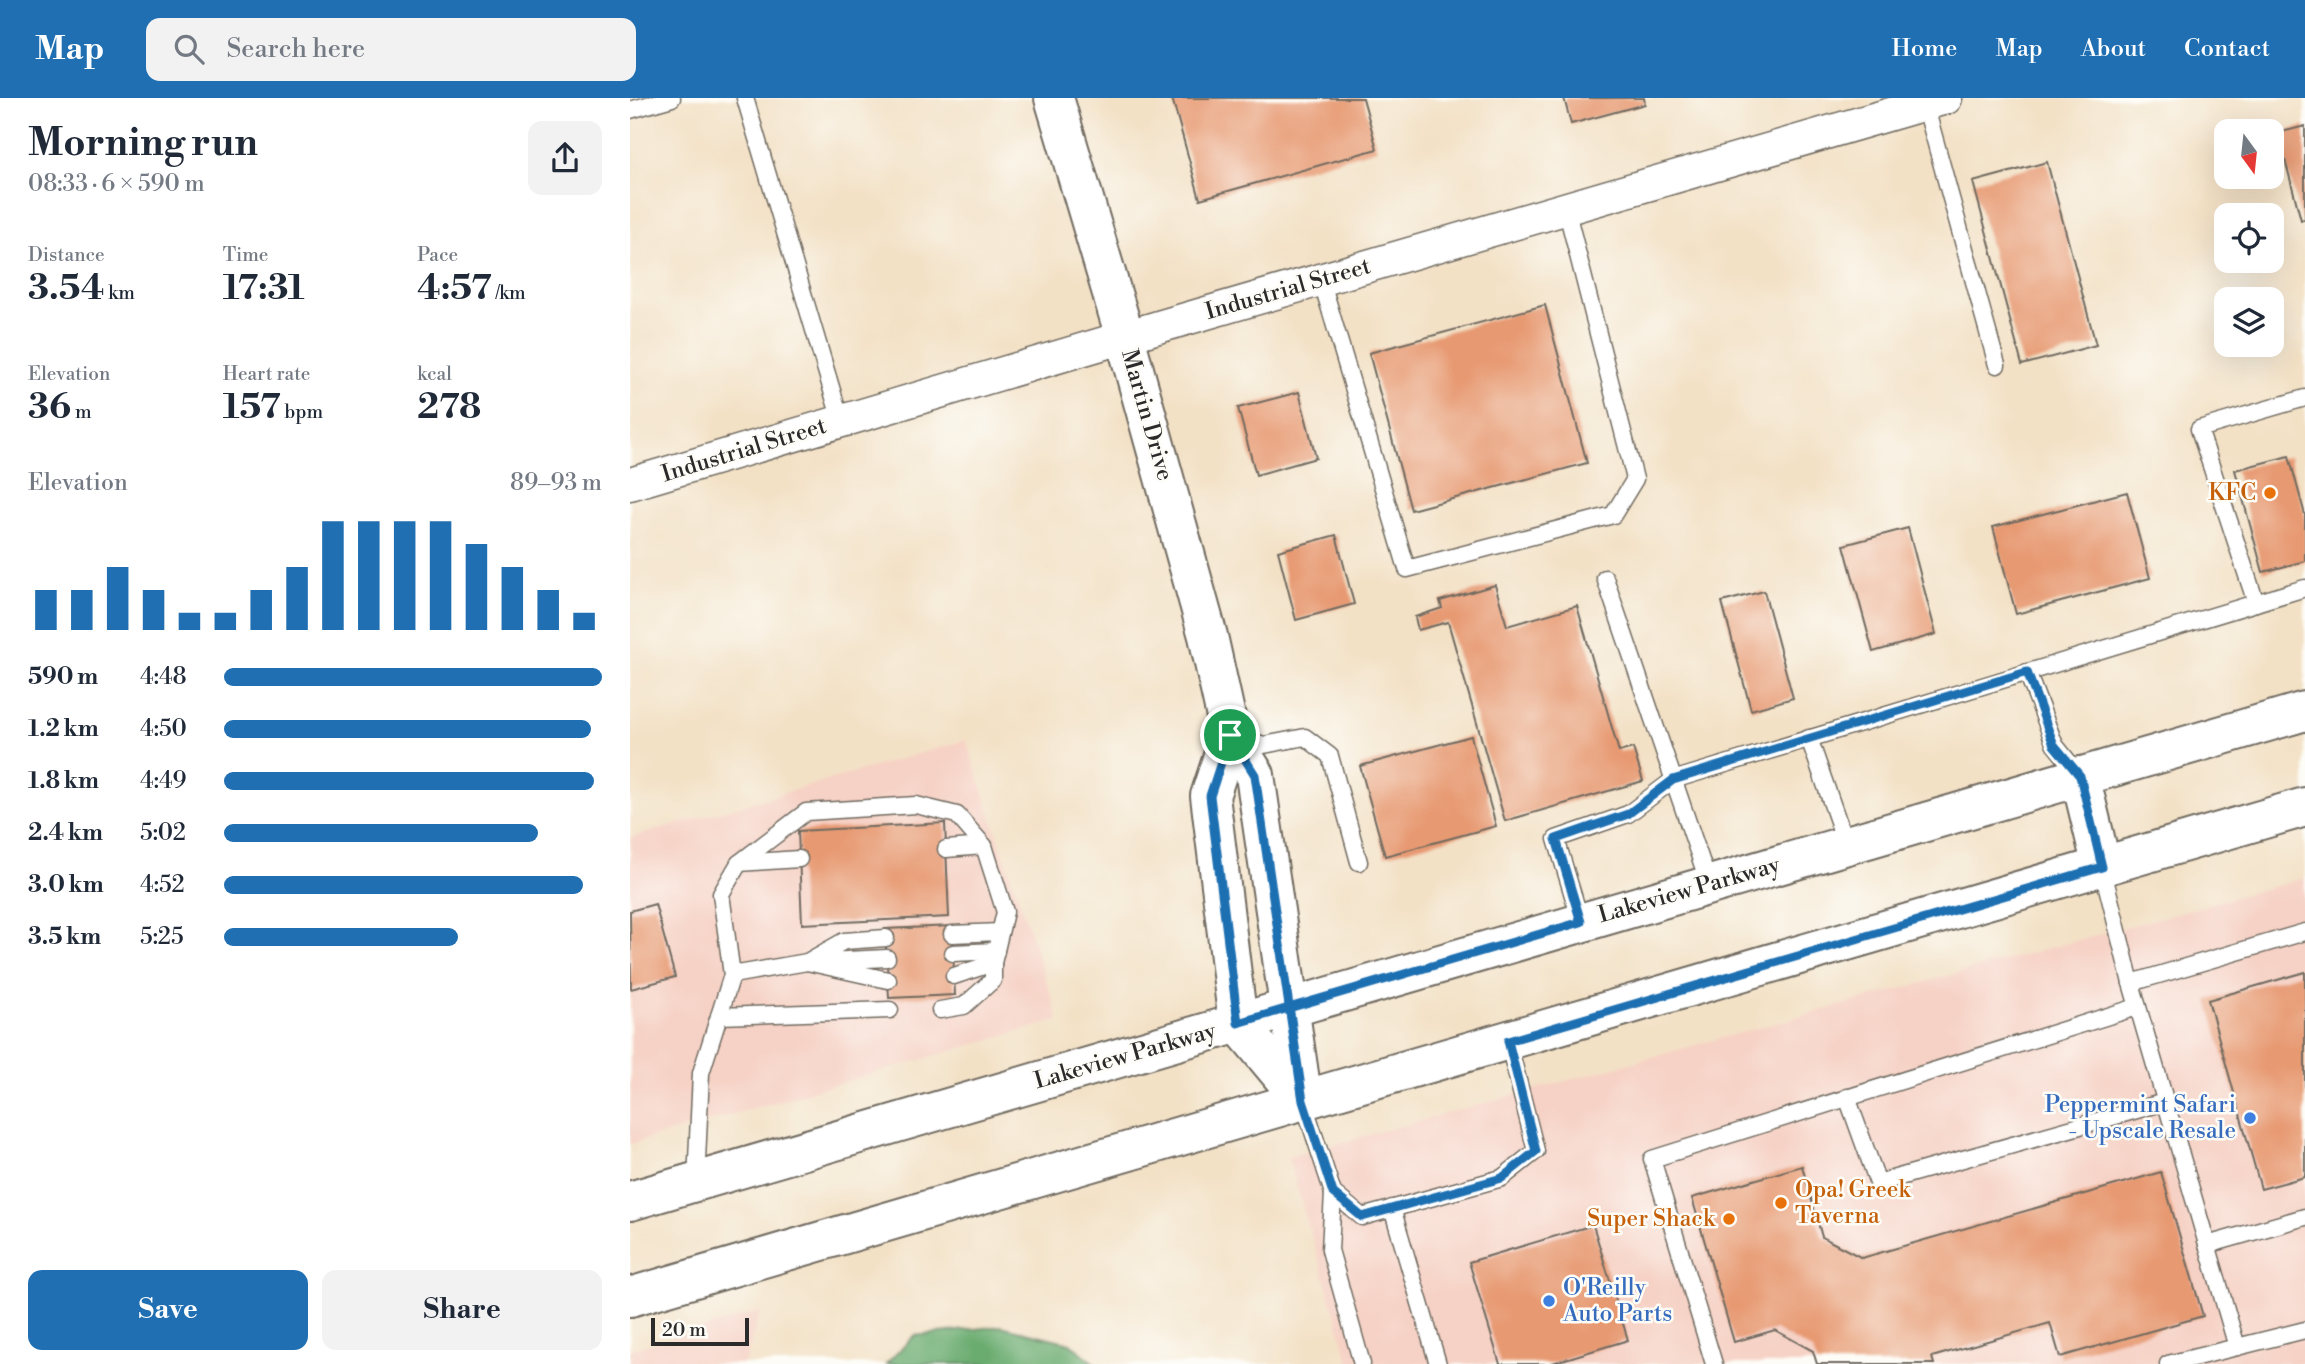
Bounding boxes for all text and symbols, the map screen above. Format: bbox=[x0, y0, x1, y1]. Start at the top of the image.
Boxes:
search box bbox=[146, 18, 636, 81]
text: Map bbox=[35, 29, 104, 70]
icon: search bbox=[170, 30, 208, 68]
text: Search here bbox=[226, 33, 365, 65]
text: Home bbox=[1892, 34, 1957, 64]
text: Map bbox=[1995, 34, 2043, 64]
text: About bbox=[2081, 34, 2146, 64]
text: Contact bbox=[2184, 34, 2270, 64]
north arrow bbox=[2214, 119, 2284, 189]
map controls bbox=[2214, 119, 2284, 357]
text: Morning run bbox=[28, 120, 258, 167]
button: share bbox=[528, 121, 602, 195]
text: 08:33 · 6 × 590 m bbox=[28, 170, 205, 198]
button: locate bbox=[2214, 203, 2284, 273]
text: Distance bbox=[28, 243, 105, 267]
text: Time bbox=[223, 243, 268, 267]
text: Pace bbox=[417, 243, 458, 267]
street label: Industrial Street bbox=[1202, 252, 1374, 326]
text: 3.54 bbox=[28, 267, 104, 310]
text: 17:31 bbox=[223, 267, 305, 310]
text: 4:57 bbox=[417, 267, 492, 310]
text: km bbox=[104, 281, 135, 305]
text: /km bbox=[492, 281, 526, 305]
button: layers bbox=[2214, 287, 2284, 357]
street label: Martin Drive bbox=[1115, 346, 1179, 484]
text: Elevation bbox=[28, 362, 110, 386]
text: Heart rate bbox=[223, 362, 310, 386]
text: kcal bbox=[417, 362, 452, 386]
text: 36 bbox=[28, 386, 71, 429]
text: 157 bbox=[223, 386, 281, 429]
text: 278 bbox=[417, 386, 481, 429]
text: m bbox=[71, 400, 92, 424]
text: bpm bbox=[281, 400, 323, 424]
street label: Industrial Street bbox=[658, 412, 830, 488]
text: Elevation bbox=[28, 469, 128, 497]
text: 89–93 m bbox=[510, 469, 602, 497]
place label: KFC bbox=[2208, 479, 2256, 507]
marker: KFC bbox=[2262, 485, 2278, 501]
text: 590 m bbox=[28, 663, 98, 691]
text: 4:48 bbox=[140, 663, 187, 691]
pin bbox=[1200, 705, 1260, 765]
text: 1.2 km bbox=[28, 715, 99, 743]
text: 4:50 bbox=[140, 715, 187, 743]
icon: arrive bbox=[1211, 716, 1249, 754]
text: 1.8 km bbox=[28, 767, 99, 795]
text: 4:49 bbox=[140, 767, 187, 795]
text: 2.4 km bbox=[28, 819, 103, 847]
text: 5:02 bbox=[140, 819, 186, 847]
street label: Lakeview Parkway bbox=[1595, 850, 1784, 929]
text: 3.0 km bbox=[28, 871, 104, 899]
text: 4:52 bbox=[140, 871, 185, 899]
text: 3.5 km bbox=[28, 923, 101, 951]
text: 5:25 bbox=[140, 923, 184, 951]
street label: Lakeview Parkway bbox=[1031, 1016, 1220, 1095]
place label: Peppermint Safari - Upscale Resale bbox=[2044, 1091, 2236, 1145]
marker: Peppermint Safari - Upscale Resale bbox=[2242, 1110, 2258, 1126]
place label: Opa! Greek Taverna bbox=[1795, 1176, 1911, 1230]
marker: Opa! Greek Taverna bbox=[1773, 1195, 1789, 1211]
place label: Super Shack bbox=[1587, 1205, 1716, 1233]
marker: Super Shack bbox=[1721, 1211, 1737, 1227]
button: Save bbox=[28, 1270, 308, 1350]
button: Share bbox=[322, 1270, 602, 1350]
place label: O'Reilly Auto Parts bbox=[1562, 1274, 1672, 1328]
marker: O'Reilly Auto Parts bbox=[1541, 1293, 1557, 1309]
scale bar bbox=[651, 1315, 749, 1347]
text: 20 m bbox=[662, 1318, 706, 1342]

